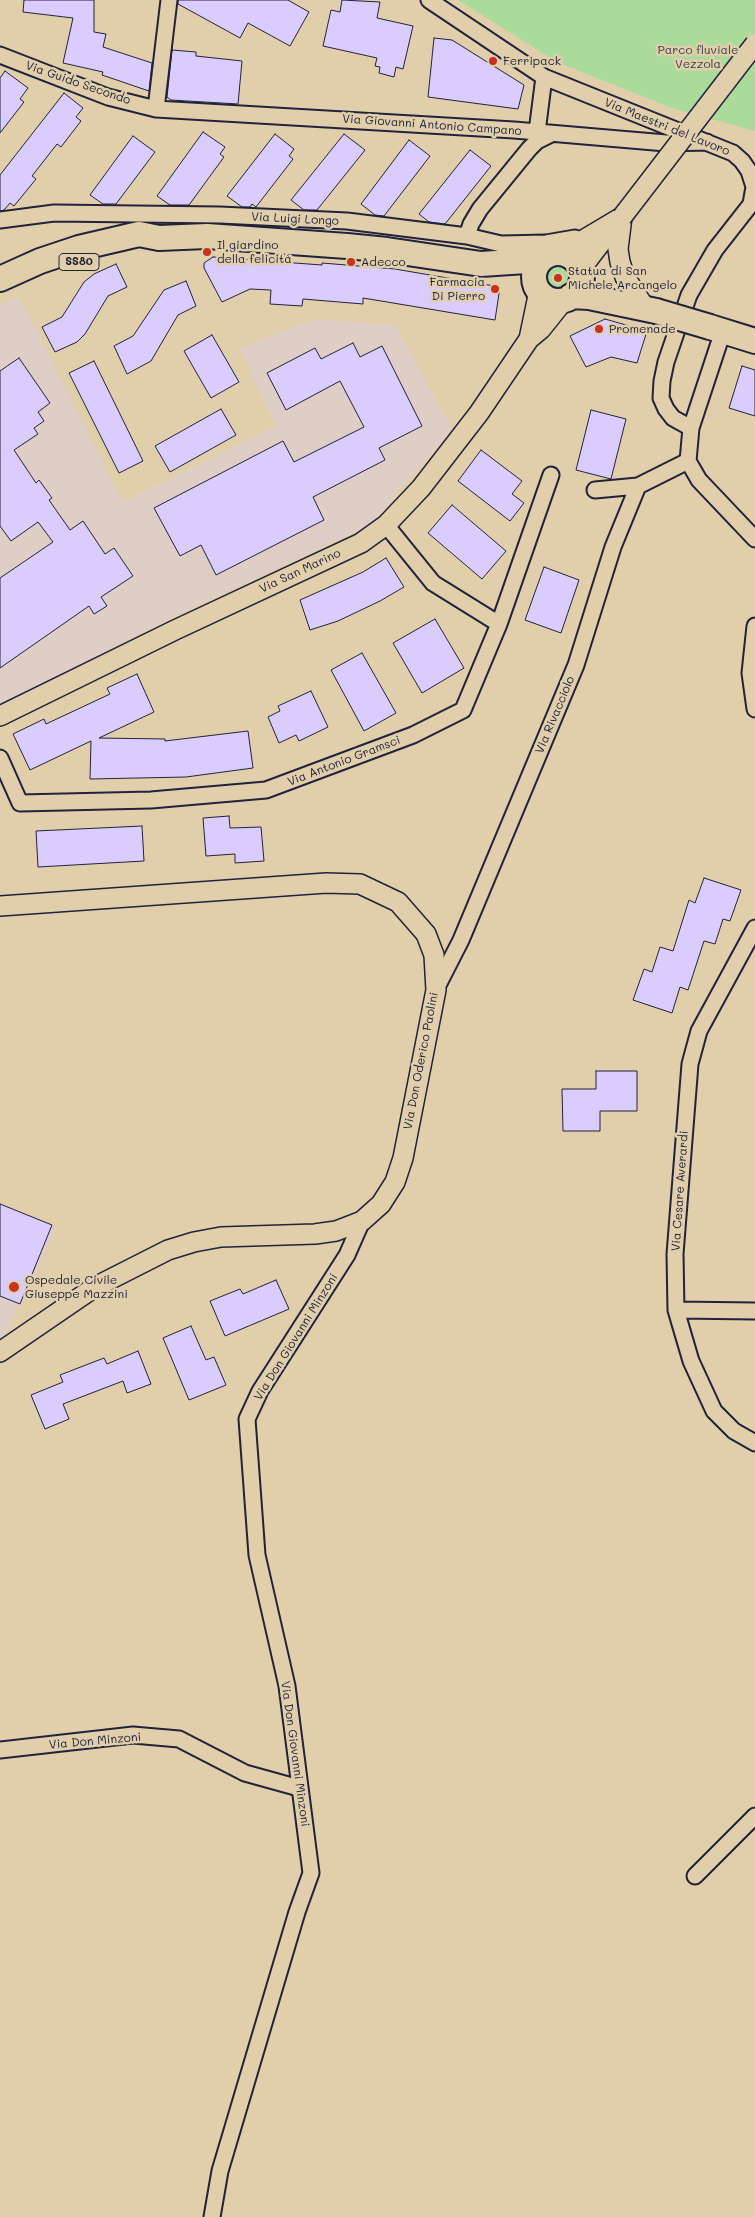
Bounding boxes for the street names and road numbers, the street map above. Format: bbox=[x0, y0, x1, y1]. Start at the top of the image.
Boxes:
street label: Via Guido Secondo bbox=[24, 58, 132, 108]
street label: Via Maestri del Lavoro bbox=[602, 95, 732, 159]
street label: Via Giovanni Antonio Campano bbox=[342, 112, 522, 138]
street label: Via Luigi Longo bbox=[251, 210, 339, 228]
road number: SS80 bbox=[59, 253, 99, 270]
street label: Via San Marino bbox=[257, 546, 343, 596]
street label: Via Rivacciolo bbox=[532, 674, 578, 756]
street label: Via Antonio Gramsci bbox=[285, 733, 403, 789]
street label: Via Don Oderico Paolini bbox=[401, 991, 441, 1131]
street label: Via Cesare Averardi bbox=[669, 1130, 691, 1252]
street label: Via Don Giovanni Minzoni bbox=[251, 1271, 341, 1403]
street label: Via Don Giovanni Minzoni bbox=[278, 1680, 312, 1828]
street label: Via Don Minzoni bbox=[48, 1730, 142, 1752]

